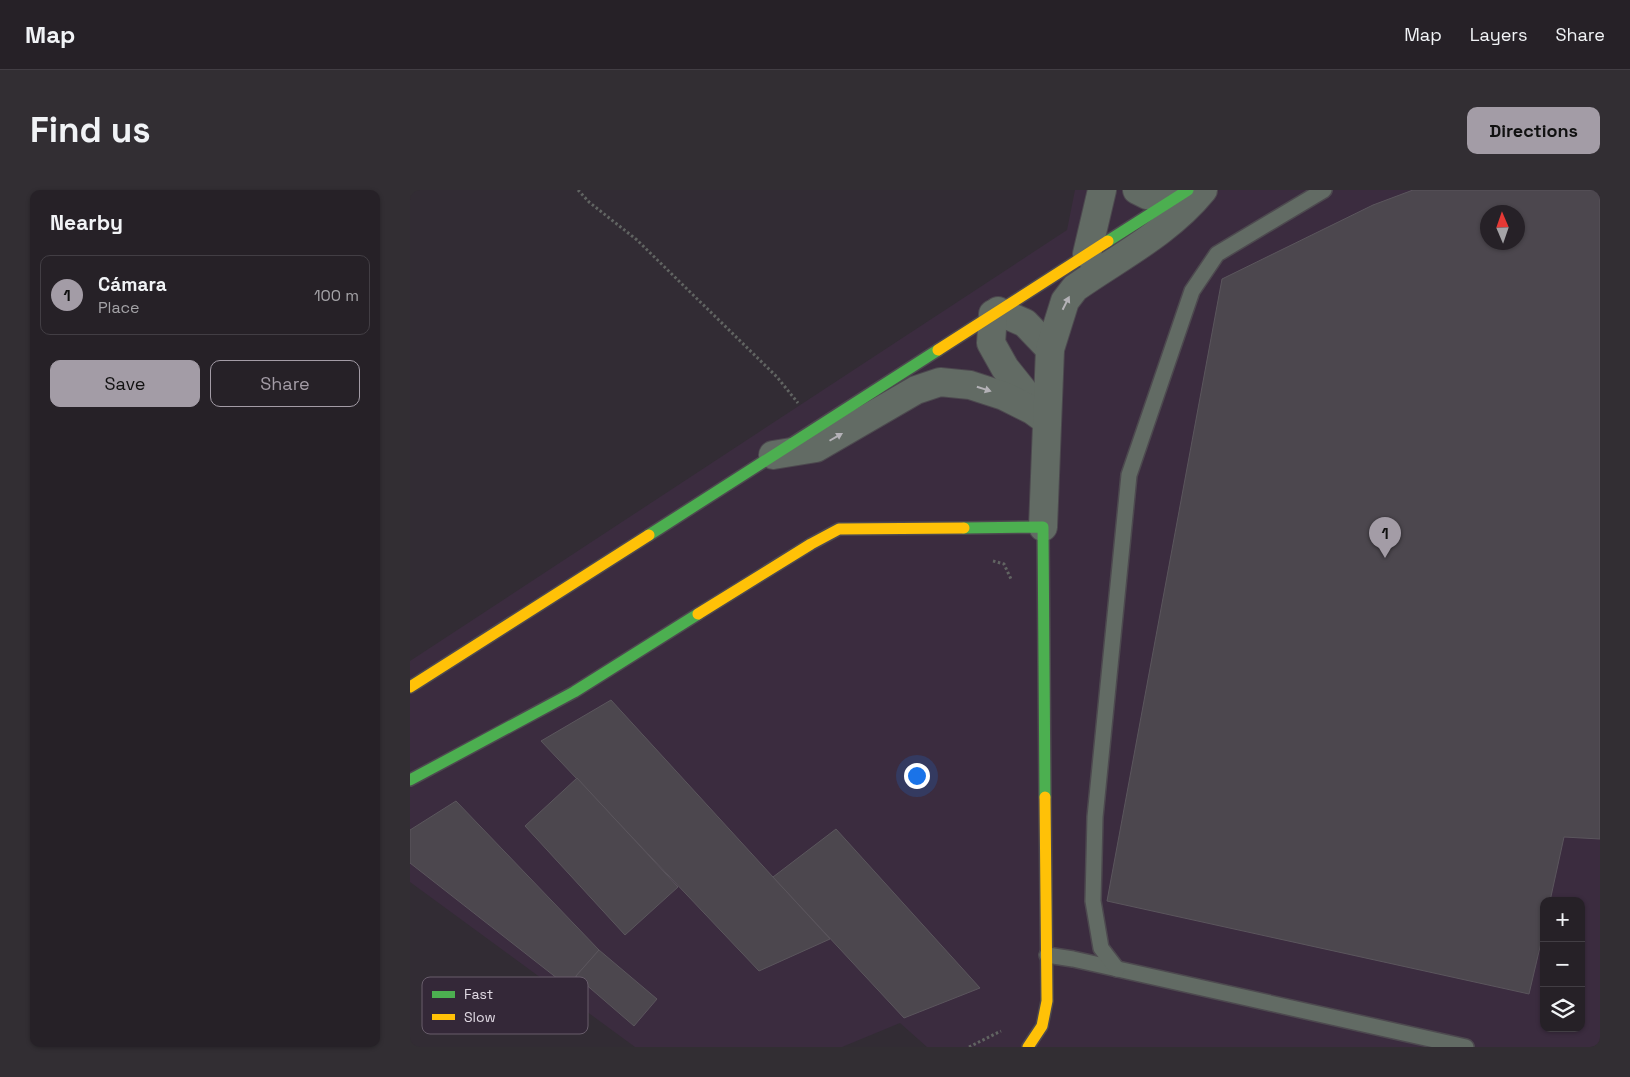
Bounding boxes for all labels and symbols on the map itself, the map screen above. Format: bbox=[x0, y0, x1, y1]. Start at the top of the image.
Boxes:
north arrow bbox=[1480, 205, 1525, 250]
one-way arrow bbox=[1062, 296, 1070, 311]
one-way arrow bbox=[977, 386, 992, 394]
one-way arrow bbox=[829, 432, 843, 441]
pin: 1 bbox=[1369, 517, 1401, 558]
your location bbox=[904, 763, 930, 789]
legend bbox=[422, 977, 588, 1034]
text: Fast bbox=[464, 985, 493, 1003]
text: Slow bbox=[464, 1008, 496, 1026]

